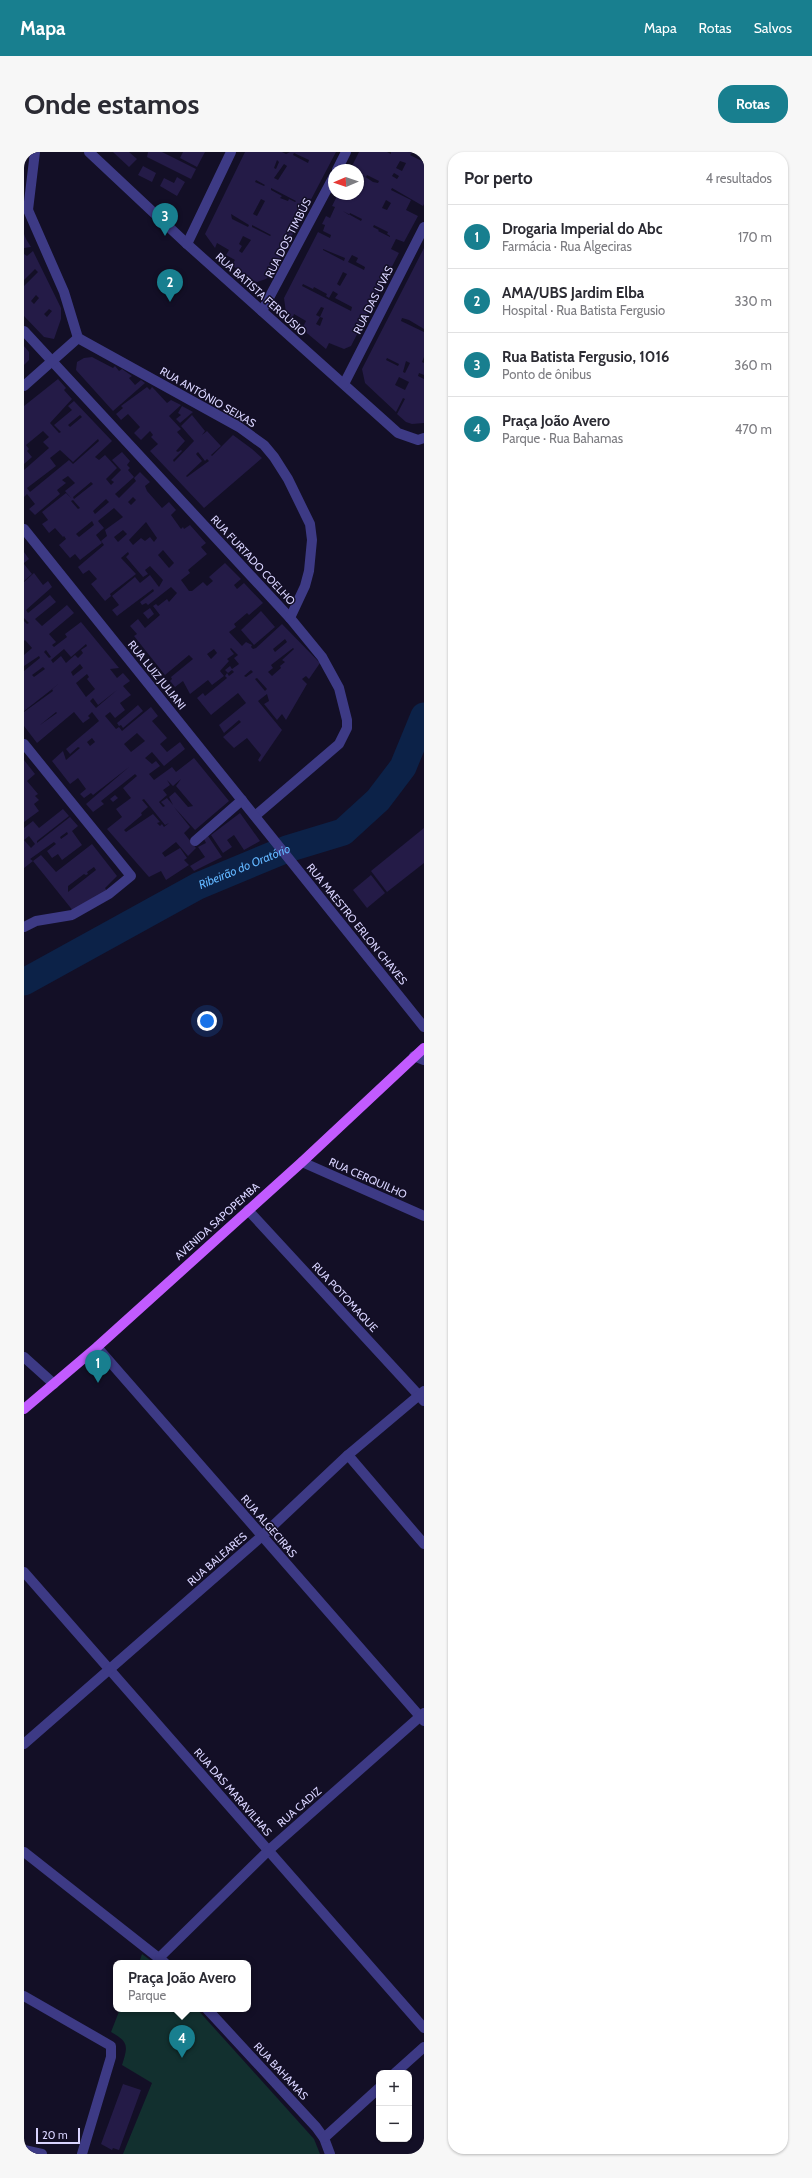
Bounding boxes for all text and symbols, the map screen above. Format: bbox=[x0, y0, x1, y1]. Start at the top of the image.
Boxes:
text: Mapa bbox=[20, 17, 66, 40]
text: Mapa bbox=[644, 19, 677, 37]
text: Rotas bbox=[699, 19, 732, 37]
text: Salvos bbox=[754, 19, 792, 37]
button: Rotas bbox=[718, 85, 788, 123]
text: Onde estamos bbox=[24, 87, 199, 121]
north arrow bbox=[328, 164, 364, 200]
text: Por perto bbox=[464, 168, 533, 188]
text: 4 resultados bbox=[705, 170, 772, 186]
street label: RUA DOS TIMBÚS bbox=[262, 195, 314, 280]
pin: 3 bbox=[152, 203, 178, 236]
text: Drogaria Imperial do Abc bbox=[502, 220, 662, 238]
text: 1 bbox=[475, 229, 479, 245]
text: 170 m bbox=[738, 229, 772, 245]
text: Farmácia · Rua Algeciras bbox=[502, 238, 632, 254]
street label: RUA BATISTA FERGUSIO bbox=[213, 249, 310, 339]
street label: RUA DAS UVAS bbox=[350, 263, 396, 336]
pin: 2 bbox=[157, 269, 183, 302]
text: AMA/UBS Jardim Elba bbox=[502, 284, 644, 302]
text: 2 bbox=[474, 293, 480, 309]
text: 330 m bbox=[735, 293, 772, 309]
text: Hospital · Rua Batista Fergusio bbox=[502, 302, 665, 318]
text: Rua Batista Fergusio, 1016 bbox=[502, 348, 669, 366]
text: 3 bbox=[473, 357, 481, 373]
text: 360 m bbox=[734, 357, 772, 373]
street label: RUA ANTÔNIO SEIXAS bbox=[157, 364, 259, 431]
text: Ponto de ônibus bbox=[502, 366, 591, 382]
text: Praça João Avero bbox=[502, 412, 610, 430]
text: 4 bbox=[473, 421, 481, 437]
text: 470 m bbox=[735, 421, 772, 437]
text: Parque · Rua Bahamas bbox=[502, 430, 623, 446]
street label: RUA FURTADO COELHO bbox=[208, 512, 299, 608]
street label: RUA LUIZ JULIANI bbox=[125, 638, 189, 712]
water label: Ribeirão do Oratório bbox=[196, 841, 292, 892]
street label: RUA MAESTRO ERLON CHAVES bbox=[304, 861, 411, 988]
your location bbox=[197, 1011, 217, 1031]
street label: RUA CERQUILHO bbox=[327, 1154, 410, 1202]
street label: AVENIDA SAPOPEMBA bbox=[172, 1179, 262, 1263]
street label: RUA POTOMAQUE bbox=[309, 1259, 381, 1335]
pin: 1 bbox=[85, 1350, 111, 1383]
street label: RUA ALGECIRAS bbox=[238, 1492, 300, 1561]
street label: RUA BALEARES bbox=[184, 1529, 250, 1589]
street label: RUA DAS MARAVILHAS bbox=[191, 1745, 275, 1839]
street label: RUA CADIZ bbox=[274, 1784, 324, 1830]
popup bbox=[113, 1960, 251, 2012]
text: Praça João Avero bbox=[128, 1969, 236, 1987]
text: Parque bbox=[128, 1987, 166, 2003]
pin: 4 bbox=[169, 2025, 195, 2058]
street label: RUA BAHAMAS bbox=[251, 2039, 312, 2103]
map controls bbox=[376, 2070, 412, 2142]
button: + bbox=[376, 2070, 412, 2106]
button: − bbox=[376, 2106, 412, 2142]
scale bar bbox=[36, 2126, 80, 2145]
text: 20 m bbox=[42, 2128, 68, 2142]

